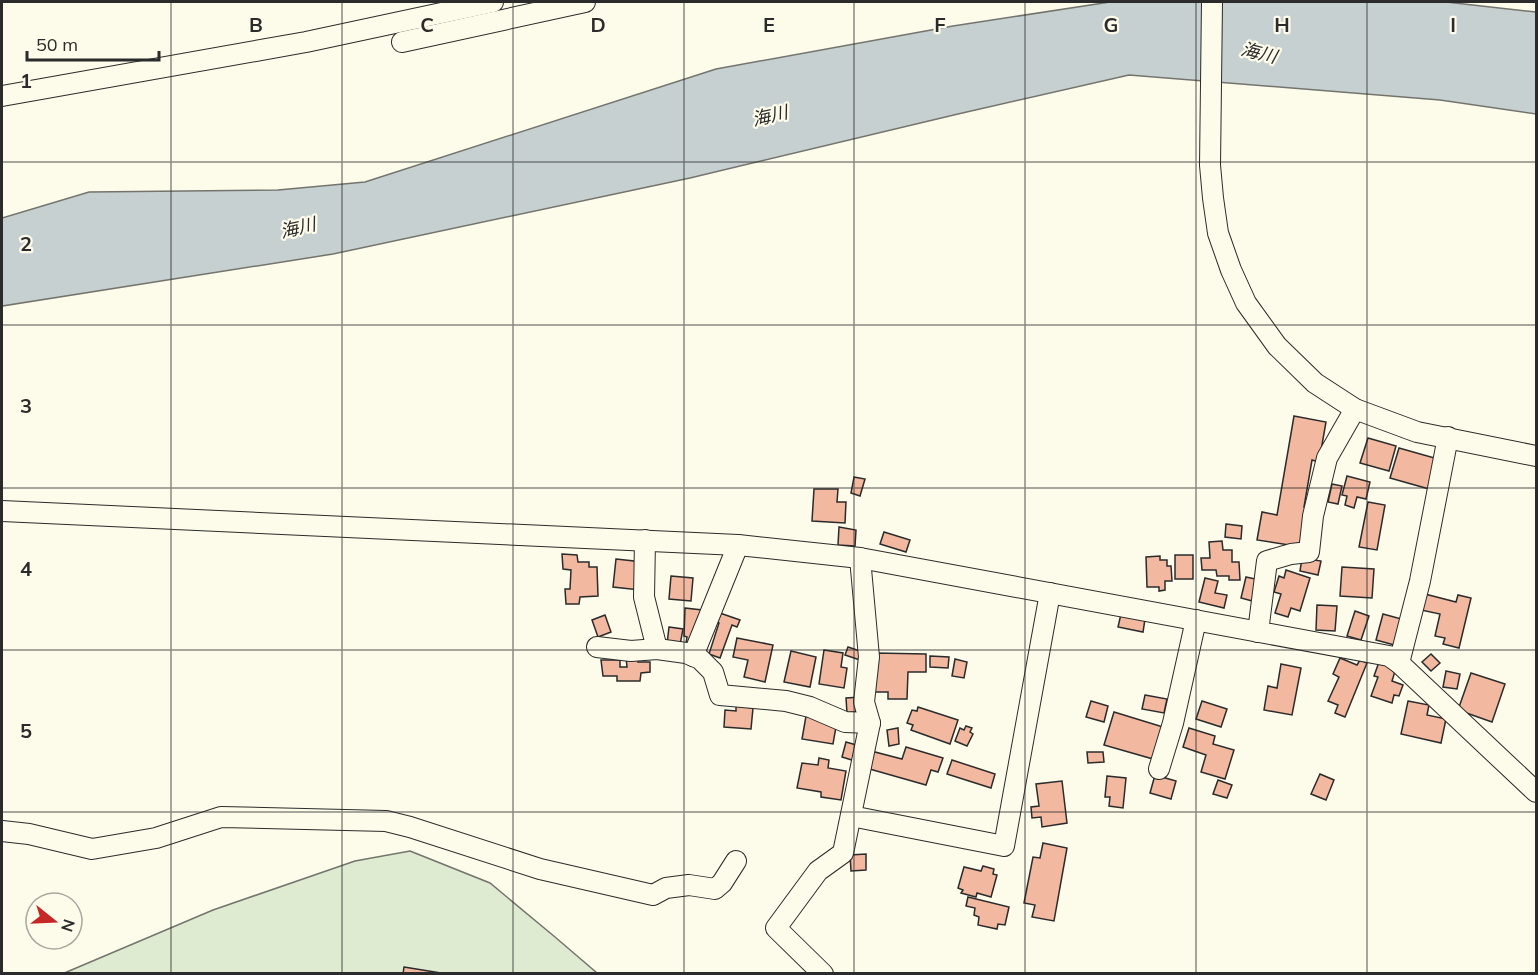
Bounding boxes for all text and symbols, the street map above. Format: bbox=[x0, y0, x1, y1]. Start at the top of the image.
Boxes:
text: B bbox=[249, 12, 263, 37]
text: C bbox=[420, 12, 434, 37]
text: D bbox=[590, 12, 606, 37]
text: E bbox=[763, 12, 775, 37]
text: F bbox=[934, 12, 946, 37]
text: G bbox=[1104, 12, 1118, 37]
text: H bbox=[1274, 12, 1290, 37]
text: I bbox=[1450, 12, 1456, 37]
scale bar bbox=[27, 24, 159, 62]
text: 50 m bbox=[36, 33, 78, 56]
water label: 海川 bbox=[1239, 37, 1281, 69]
text: 1 bbox=[20, 68, 32, 93]
water label: 海川 bbox=[750, 100, 792, 131]
water label: 海川 bbox=[278, 212, 320, 243]
text: 2 bbox=[20, 231, 32, 256]
text: 3 bbox=[20, 393, 32, 418]
text: 4 bbox=[20, 556, 32, 581]
text: 5 bbox=[20, 718, 32, 743]
north arrow bbox=[24, 891, 84, 951]
text: N bbox=[57, 917, 80, 934]

